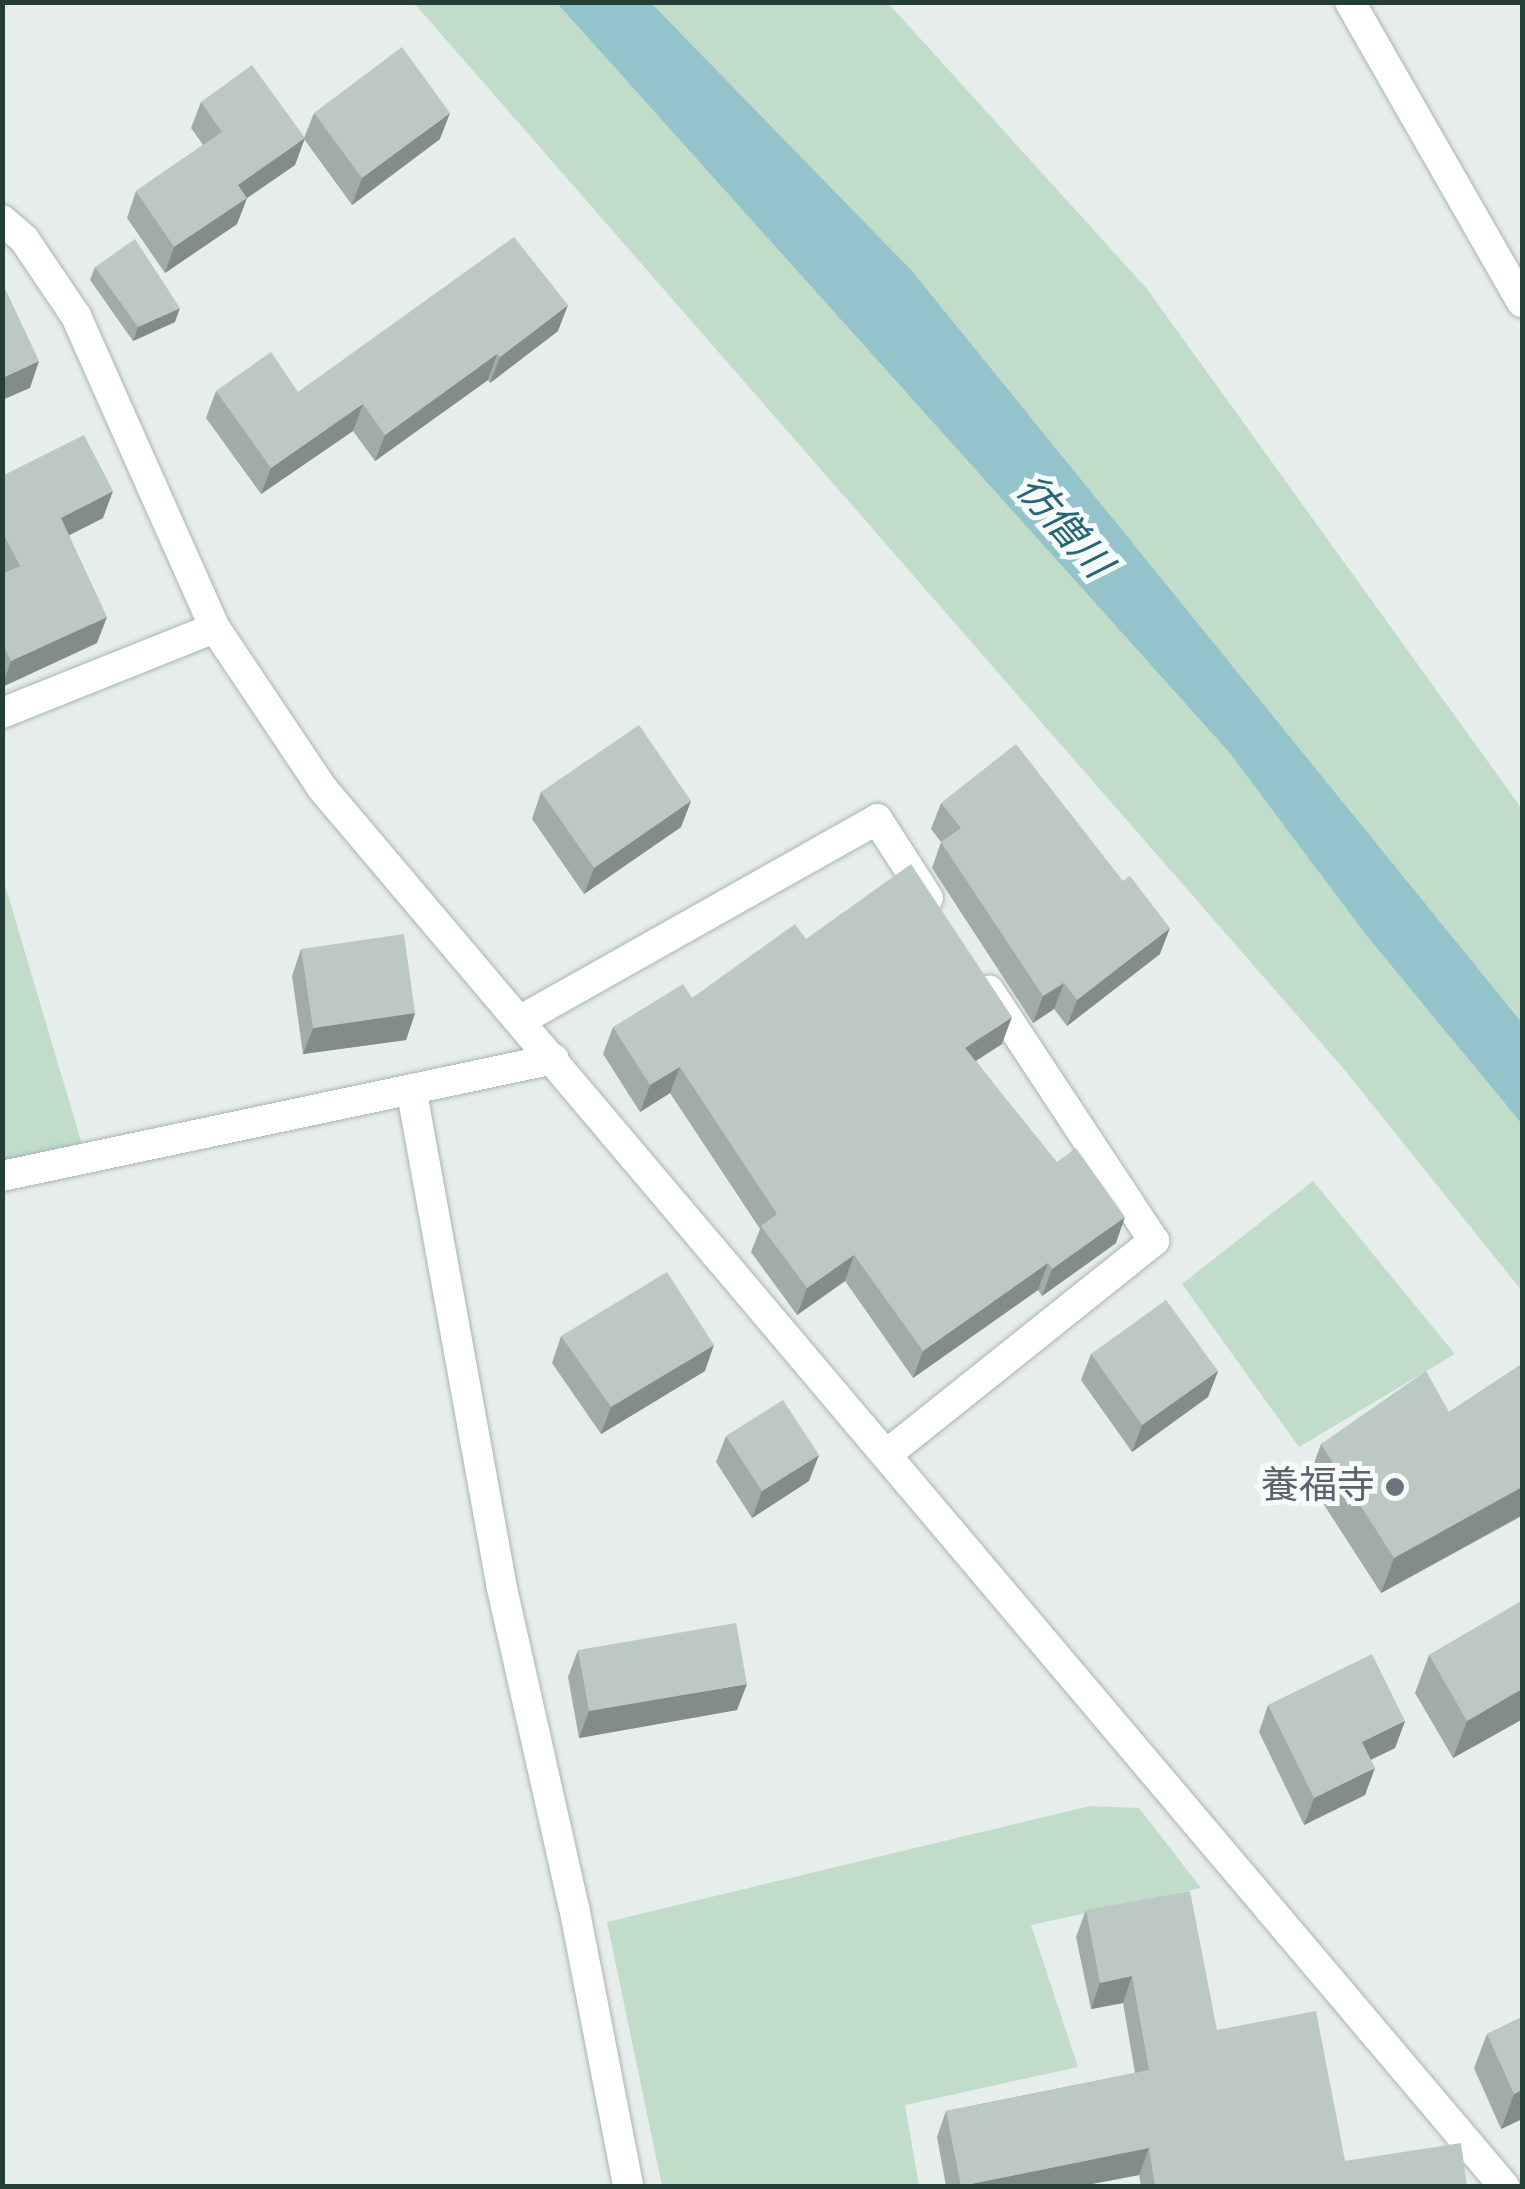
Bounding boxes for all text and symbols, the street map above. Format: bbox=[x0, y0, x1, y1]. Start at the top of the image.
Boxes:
water label: 彷僧川 bbox=[1006, 466, 1120, 588]
place label: 養福寺 bbox=[1261, 1464, 1375, 1510]
marker: 養福寺 bbox=[1384, 1476, 1406, 1498]

